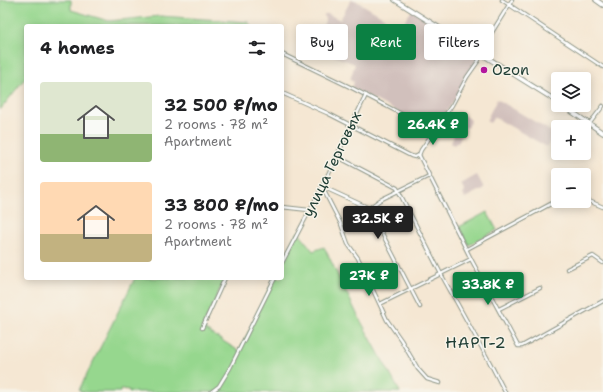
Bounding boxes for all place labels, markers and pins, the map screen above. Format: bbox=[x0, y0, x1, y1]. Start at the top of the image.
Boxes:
place label: Ozon bbox=[492, 60, 529, 80]
marker: Ozon bbox=[479, 65, 489, 75]
pin: 26.4K ₽ bbox=[396, 112, 470, 146]
pin: 32.5K ₽ bbox=[341, 206, 415, 240]
pin: 27K ₽ bbox=[341, 263, 397, 297]
pin: 33.8K ₽ bbox=[451, 272, 525, 306]

